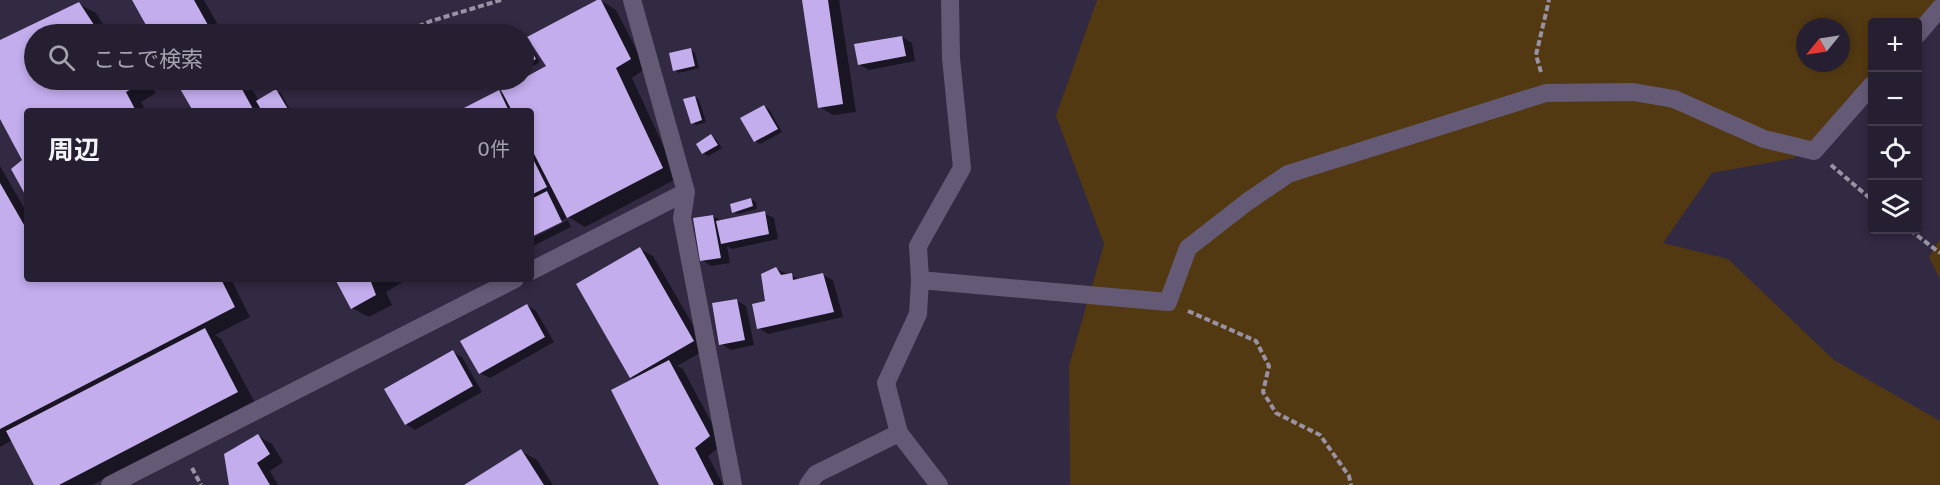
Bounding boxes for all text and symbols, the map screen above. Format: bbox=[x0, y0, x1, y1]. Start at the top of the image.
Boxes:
north arrow bbox=[1796, 18, 1850, 72]
map controls bbox=[1868, 18, 1922, 234]
button: + bbox=[1868, 18, 1922, 72]
search box bbox=[24, 24, 534, 90]
icon: search bbox=[45, 41, 78, 74]
text: ここで検索 bbox=[93, 47, 203, 72]
button: − bbox=[1868, 72, 1922, 126]
button: locate bbox=[1868, 126, 1922, 180]
text: 周辺 bbox=[48, 135, 100, 165]
text: 0件 bbox=[477, 137, 510, 161]
button: layers bbox=[1868, 180, 1922, 234]

